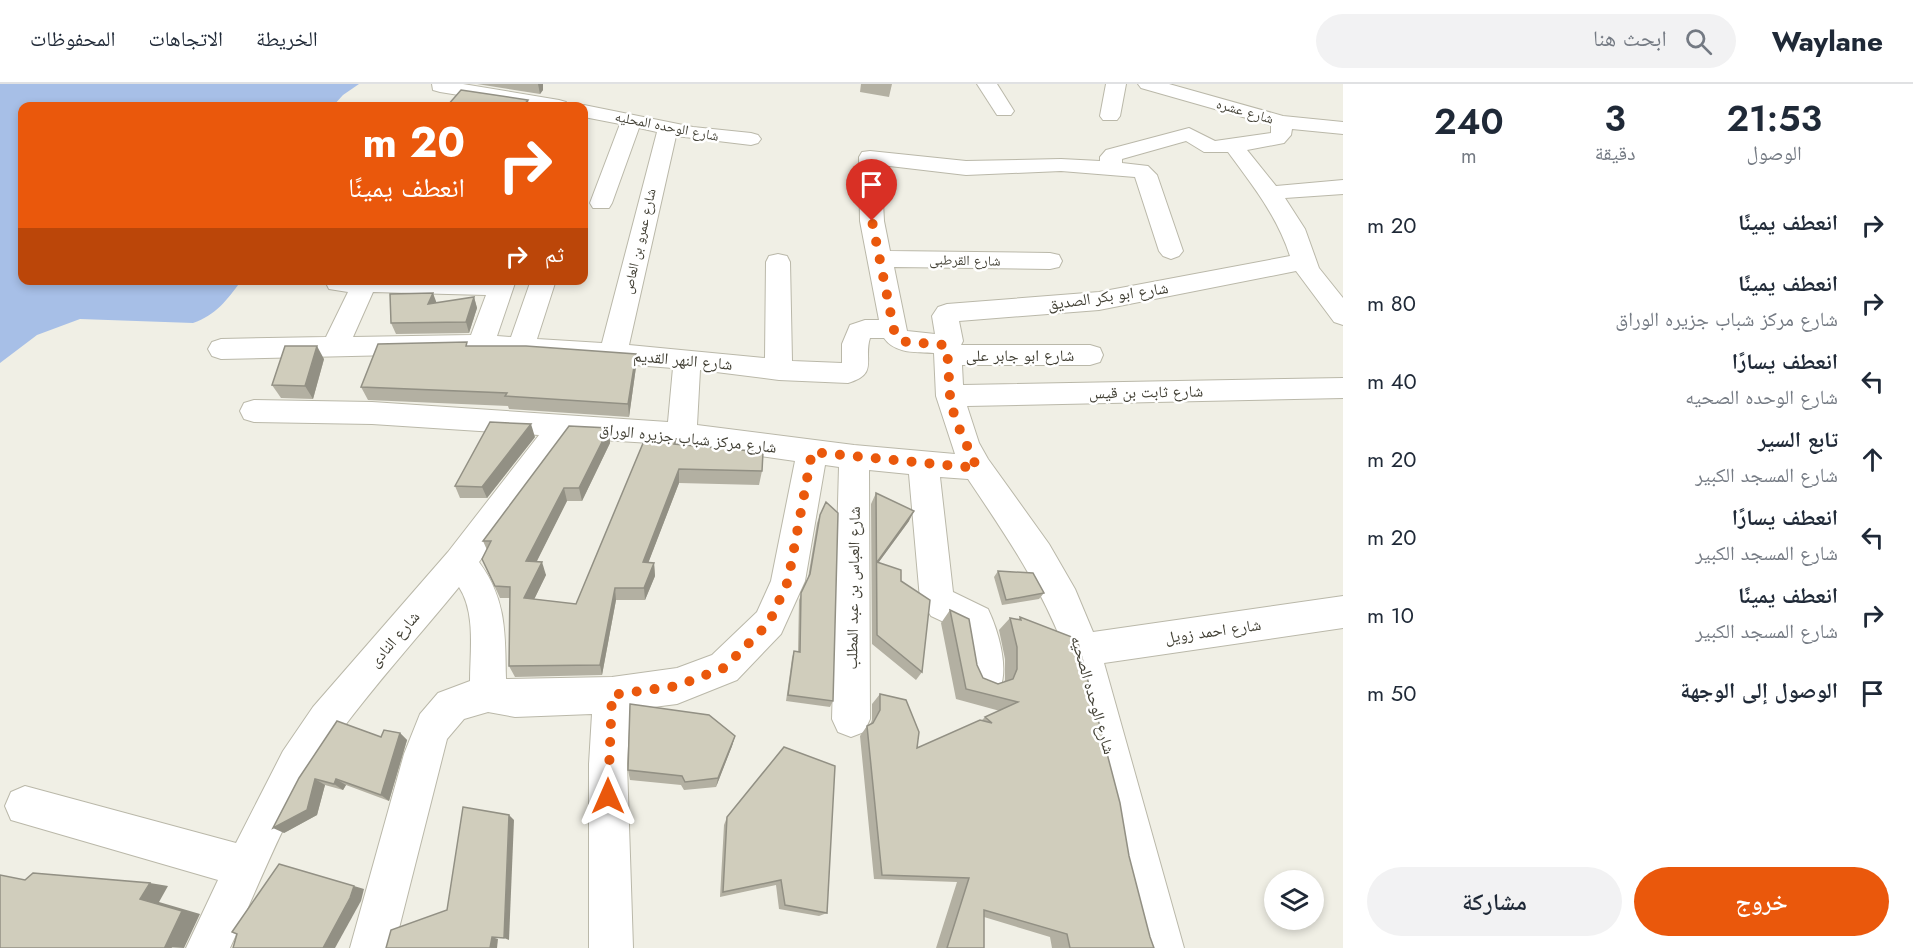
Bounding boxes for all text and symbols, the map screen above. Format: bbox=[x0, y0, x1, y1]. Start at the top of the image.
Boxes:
search box bbox=[1316, 14, 1736, 68]
text: Waylane bbox=[1772, 21, 1883, 62]
text: ابحث هنا bbox=[1593, 22, 1667, 54]
text: المحفوظات bbox=[30, 24, 115, 54]
text: الاتجاهات bbox=[148, 24, 223, 54]
text: الخريطة bbox=[256, 24, 318, 54]
icon: search bbox=[1682, 25, 1715, 58]
text: 3 bbox=[1604, 92, 1626, 144]
text: 21:53 bbox=[1726, 92, 1822, 144]
street label: شارع عشره bbox=[1214, 93, 1276, 129]
text: 240 bbox=[1434, 95, 1504, 147]
street label: شارع الوحده المحليه bbox=[613, 106, 721, 146]
text: 20 m bbox=[363, 112, 465, 173]
icon: right bbox=[486, 126, 564, 204]
text: دقيقة bbox=[1595, 139, 1635, 168]
text: الوصول bbox=[1747, 139, 1802, 168]
text: m bbox=[1461, 142, 1477, 171]
pin bbox=[846, 159, 897, 221]
text: انعطف يمينًا bbox=[348, 168, 465, 207]
icon: arrive bbox=[855, 168, 888, 201]
street label: شارع عمرو بن العاص bbox=[617, 186, 661, 296]
text: انعطف يمينًا bbox=[1738, 206, 1838, 238]
text: 20 m bbox=[1367, 209, 1417, 241]
icon: right bbox=[1856, 209, 1889, 242]
text: ثم bbox=[545, 238, 564, 270]
icon: right bbox=[500, 240, 533, 273]
street label: شارع القرطبى bbox=[929, 249, 1001, 271]
text: انعطف يمينًا bbox=[1738, 267, 1838, 299]
street label: شارع ابو بكر الصديق bbox=[1046, 276, 1170, 316]
text: 80 m bbox=[1367, 287, 1416, 319]
icon: right bbox=[1856, 287, 1889, 320]
text: شارع مركز شباب جزيره الوراق bbox=[1615, 305, 1838, 334]
street label: شارع النهر القديم bbox=[632, 344, 734, 376]
street label: شارع ابو جابر على bbox=[966, 344, 1074, 367]
text: انعطف يسارًا bbox=[1732, 345, 1838, 377]
text: 40 m bbox=[1367, 365, 1417, 397]
icon: left bbox=[1856, 365, 1889, 398]
street label: شارع ثابت بن قيس bbox=[1089, 380, 1203, 404]
text: شارع الوحده الصحيه bbox=[1685, 383, 1838, 412]
street label: شارع مركز شباب جزيره الوراق bbox=[598, 417, 778, 459]
text: تابع السير bbox=[1758, 423, 1838, 455]
text: 20 m bbox=[1367, 443, 1417, 475]
icon: ahead bbox=[1856, 443, 1889, 476]
text: شارع المسجد الكبير bbox=[1695, 461, 1838, 490]
text: انعطف يسارًا bbox=[1732, 501, 1838, 533]
street label: شارع العباس بن عبد المطلب bbox=[840, 506, 866, 670]
text: 20 m bbox=[1367, 521, 1417, 553]
icon: left bbox=[1856, 521, 1889, 554]
text: شارع المسجد الكبير bbox=[1695, 539, 1838, 568]
text: انعطف يمينًا bbox=[1738, 579, 1838, 611]
text: 10 m bbox=[1367, 599, 1414, 631]
icon: right bbox=[1856, 599, 1889, 632]
street label: شارع النادى bbox=[363, 606, 425, 672]
street label: شارع احمد زويل bbox=[1163, 613, 1263, 649]
text: شارع المسجد الكبير bbox=[1695, 617, 1838, 646]
street label: شارع الوحده الصحيه bbox=[1065, 633, 1121, 757]
text: الوصول إلى الوجهة bbox=[1680, 674, 1838, 706]
text: 50 m bbox=[1367, 677, 1416, 709]
icon: arrive bbox=[1856, 677, 1889, 710]
position arrow bbox=[576, 764, 640, 828]
button: مشاركة bbox=[1367, 867, 1622, 936]
button: خروج bbox=[1634, 867, 1889, 936]
map controls bbox=[1264, 870, 1324, 930]
button: layers bbox=[1264, 870, 1324, 930]

